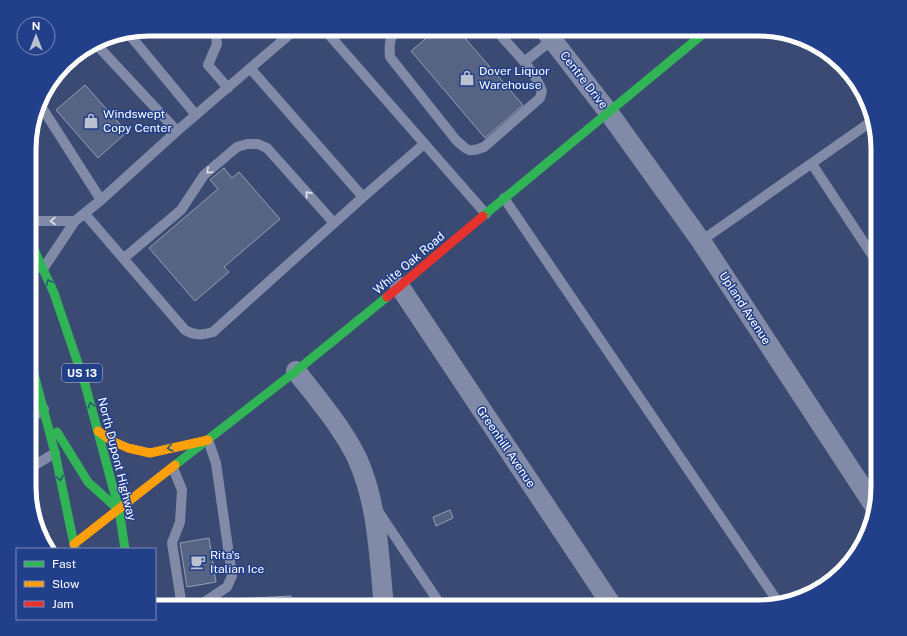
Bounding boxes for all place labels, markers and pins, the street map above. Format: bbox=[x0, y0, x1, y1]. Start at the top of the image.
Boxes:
place label: Dover Liquor Warehouse bbox=[479, 64, 550, 92]
shop icon: Dover Liquor Warehouse bbox=[458, 69, 476, 87]
place label: Windswept Copy Center bbox=[103, 107, 172, 135]
shop icon: Windswept Copy Center bbox=[82, 112, 100, 130]
place label: Rita's Italian Ice bbox=[210, 548, 264, 576]
cafe icon: Rita's Italian Ice bbox=[189, 553, 207, 571]

